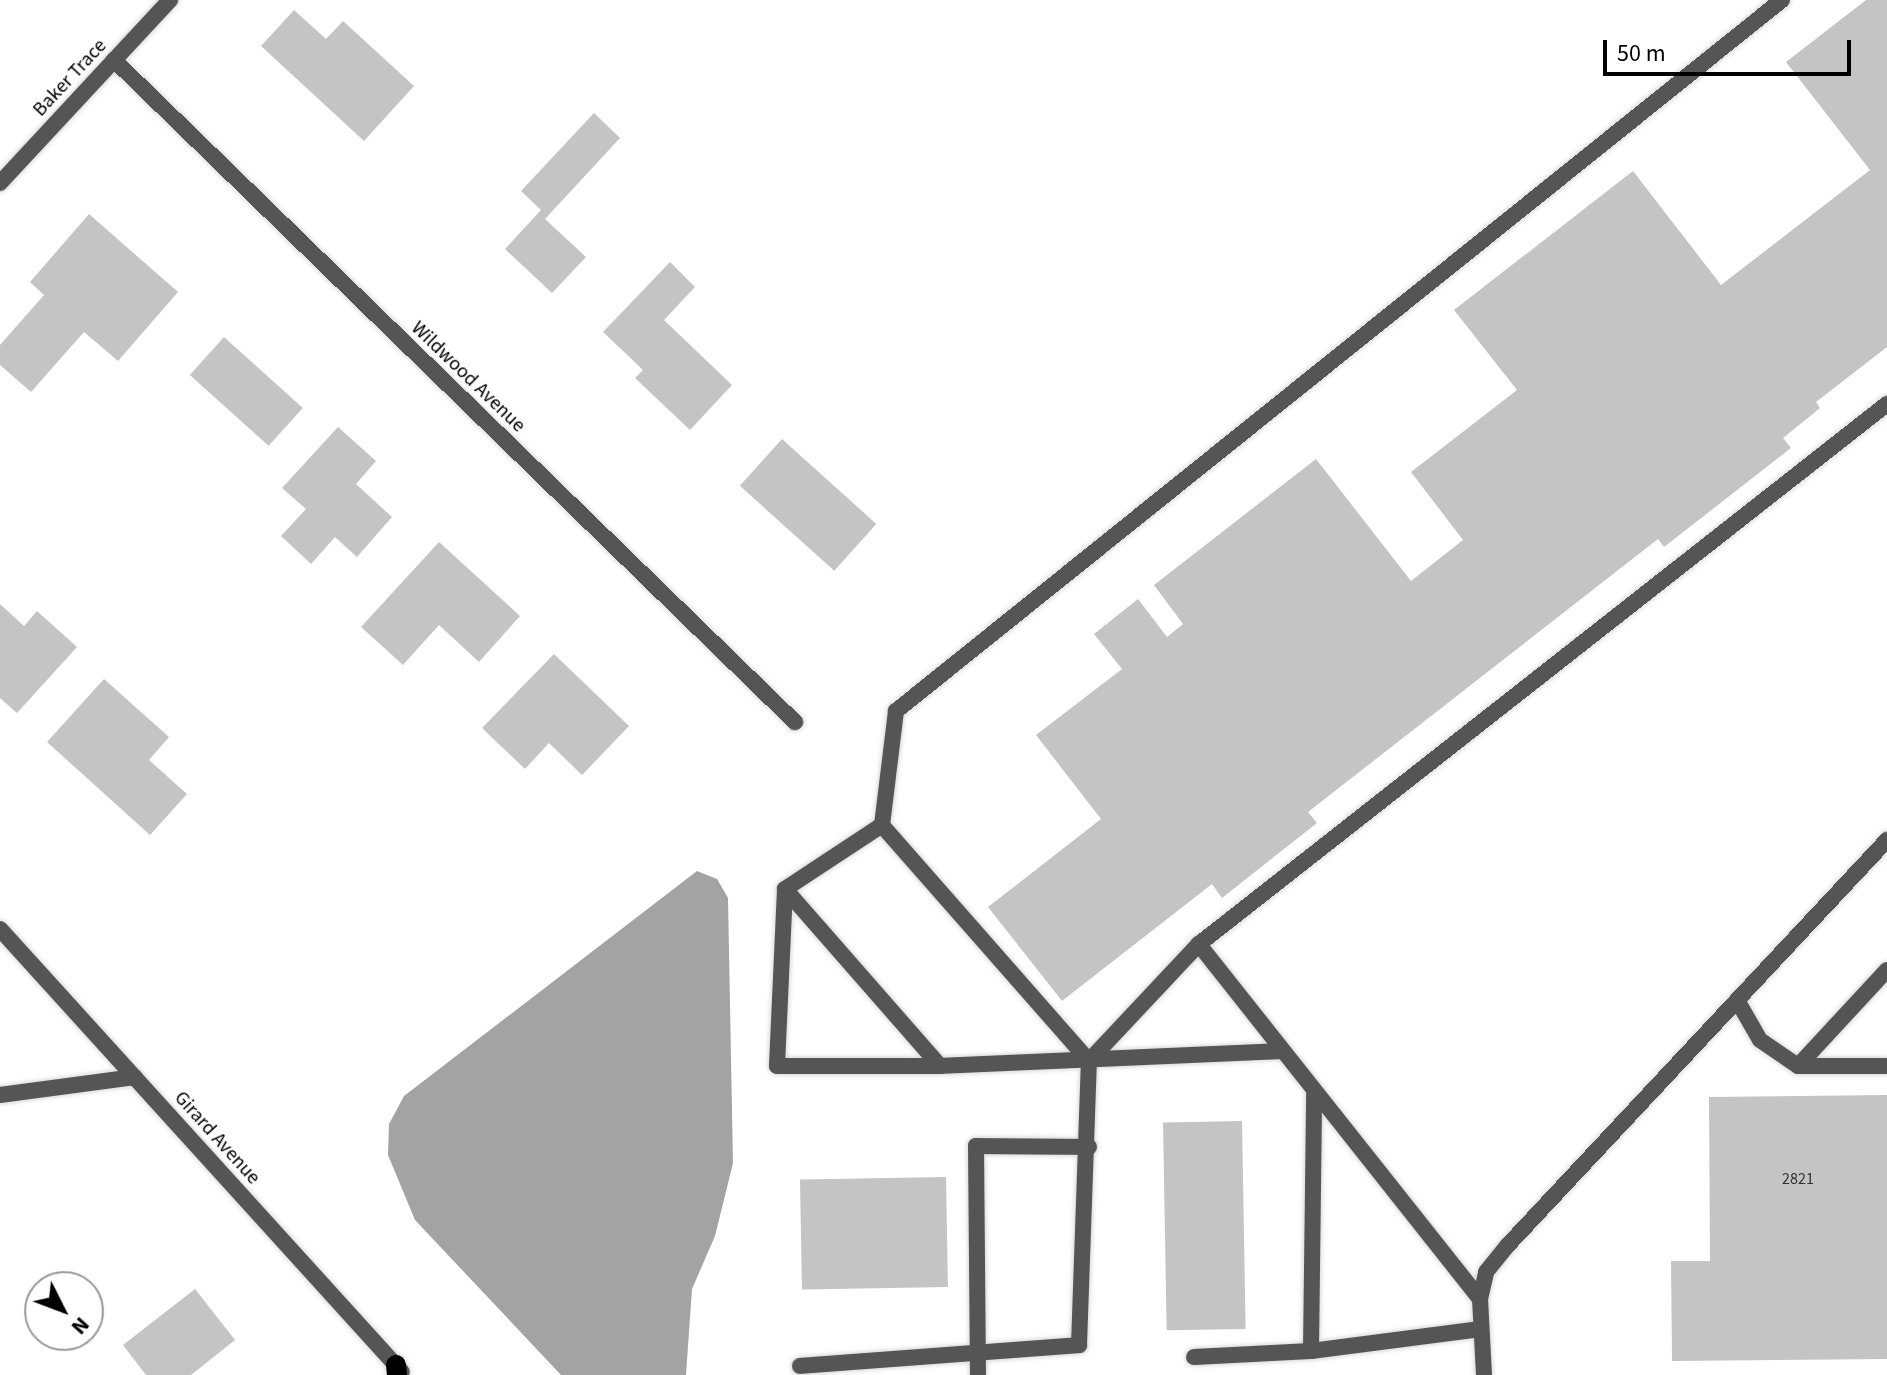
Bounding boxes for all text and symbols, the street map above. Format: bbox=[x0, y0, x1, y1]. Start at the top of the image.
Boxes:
scale bar bbox=[1607, 24, 1855, 74]
street label: Baker Trace bbox=[28, 34, 112, 122]
text: 50 m bbox=[1617, 36, 1666, 71]
street label: Wildwood Avenue bbox=[406, 316, 530, 438]
street label: Girard Avenue bbox=[169, 1086, 265, 1190]
house number: 2821 bbox=[1782, 1169, 1814, 1189]
north arrow bbox=[24, 1271, 104, 1351]
text: N bbox=[64, 1310, 97, 1342]

